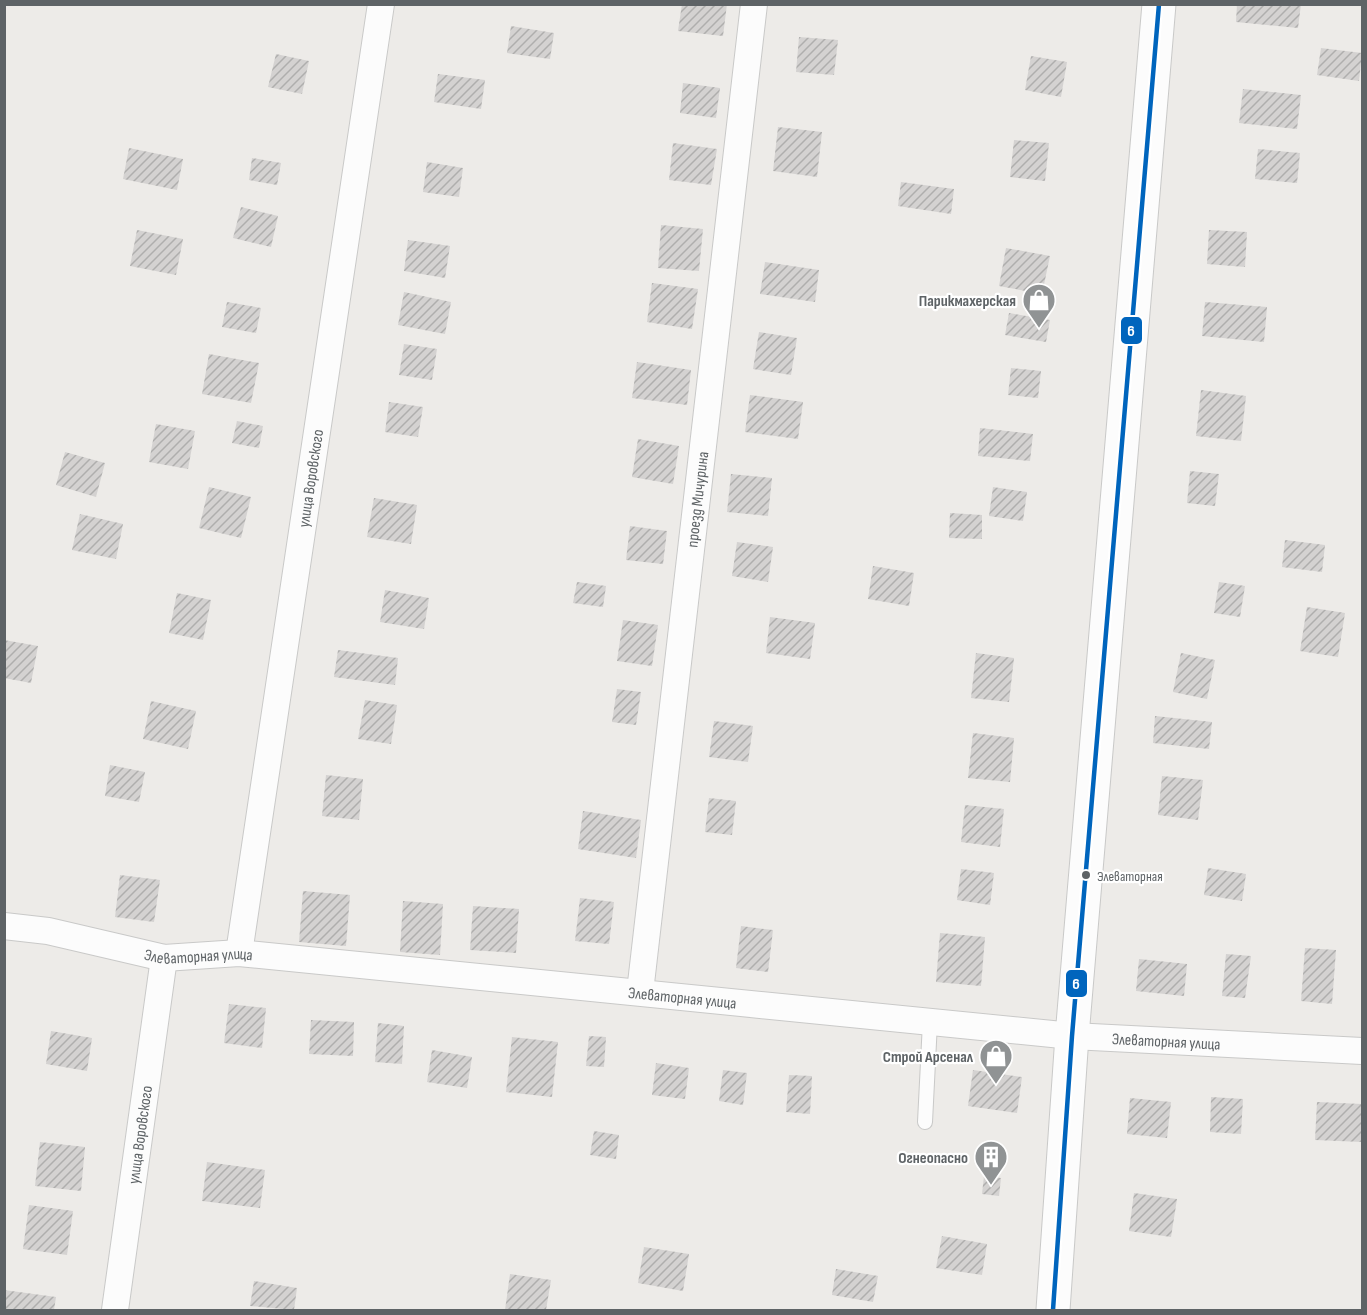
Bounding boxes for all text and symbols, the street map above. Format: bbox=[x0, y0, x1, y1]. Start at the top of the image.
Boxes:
shop icon: Парикмахерская bbox=[1021, 282, 1057, 329]
place label: Парикмахерская bbox=[919, 292, 1016, 311]
line badge: 6 bbox=[1120, 316, 1143, 345]
text: 6 bbox=[1127, 322, 1135, 341]
street label: улица Воровского bbox=[295, 428, 328, 529]
street label: проезд Мичурина bbox=[683, 450, 713, 548]
place label: Элеваторная bbox=[1097, 868, 1163, 885]
marker: Элеваторная bbox=[1080, 869, 1092, 881]
street label: Элеваторная улица bbox=[142, 945, 254, 969]
line badge: 6 bbox=[1065, 969, 1088, 998]
text: 6 bbox=[1072, 975, 1080, 994]
street label: Элеваторная улица bbox=[627, 984, 737, 1014]
street label: Элеваторная улица bbox=[1111, 1030, 1221, 1055]
shop icon: Строй Арсенал bbox=[978, 1038, 1014, 1085]
place label: Строй Арсенал bbox=[883, 1048, 974, 1067]
street label: улица Воровского bbox=[125, 1085, 157, 1185]
building icon: Огнеопасно bbox=[973, 1139, 1009, 1186]
place label: Огнеопасно bbox=[898, 1149, 968, 1168]

